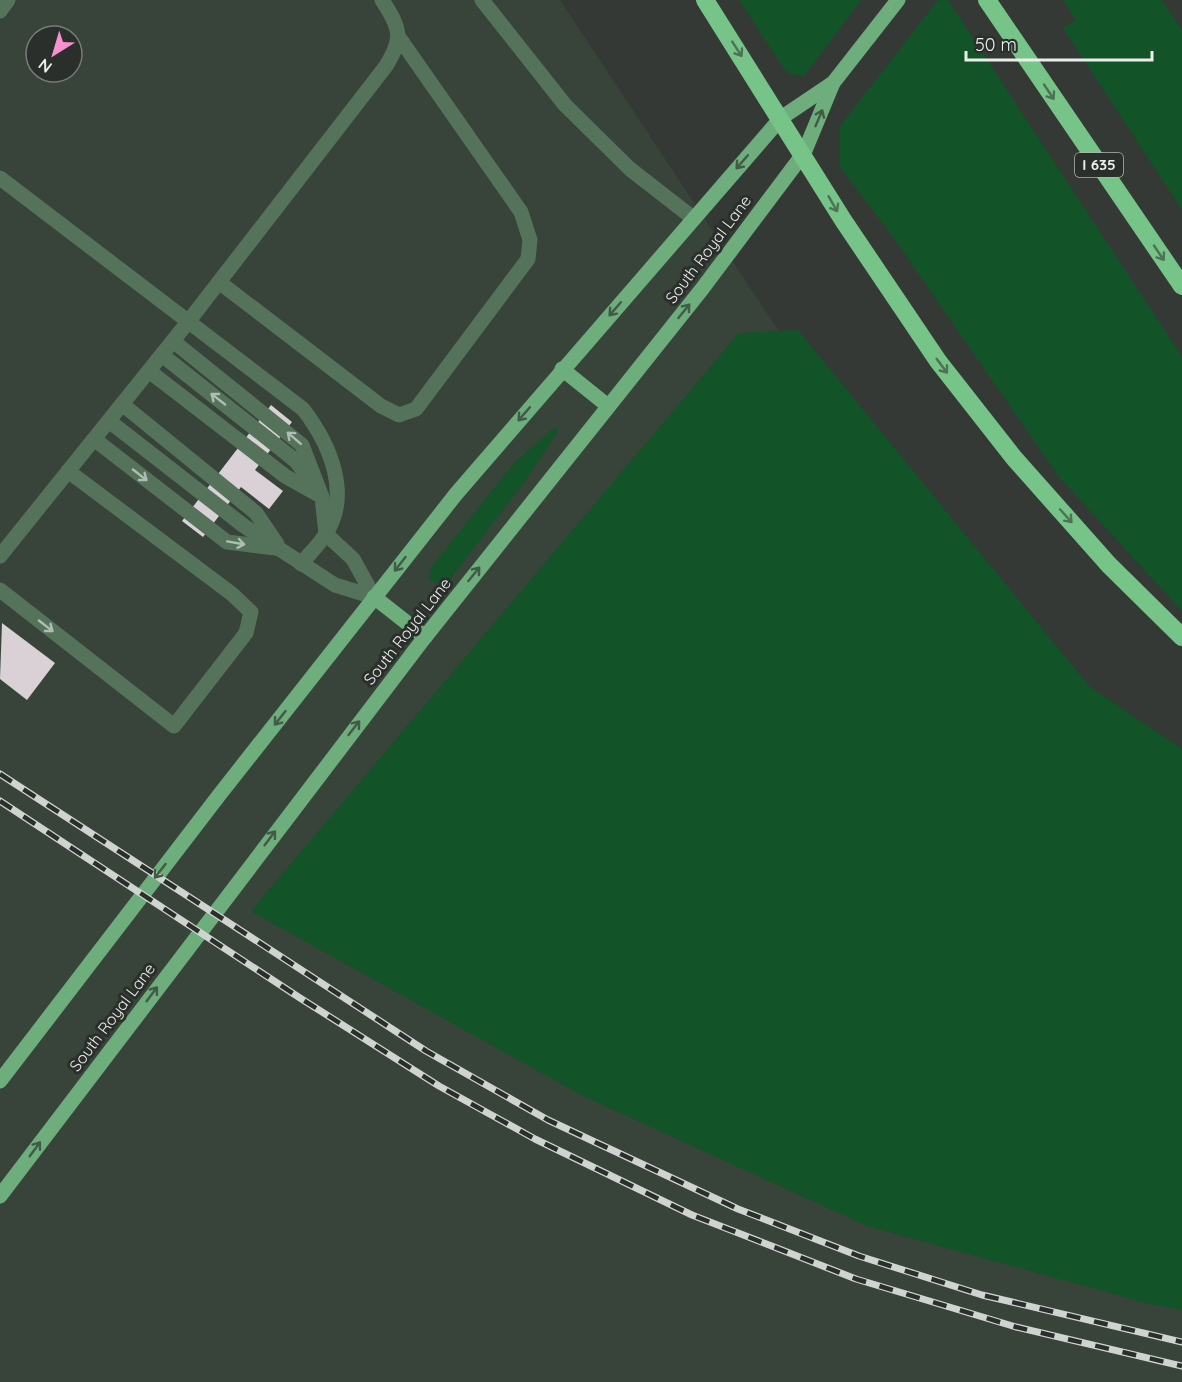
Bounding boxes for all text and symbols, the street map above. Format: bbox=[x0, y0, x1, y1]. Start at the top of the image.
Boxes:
north arrow bbox=[24, 24, 84, 84]
scale bar bbox=[966, 24, 1152, 62]
text: 50 m bbox=[975, 33, 1017, 56]
one-way arrow bbox=[731, 40, 743, 57]
text: N bbox=[34, 54, 56, 78]
one-way arrow bbox=[1043, 83, 1055, 100]
one-way arrow bbox=[814, 110, 825, 128]
road number: I 635 bbox=[1075, 153, 1123, 177]
one-way arrow bbox=[735, 154, 749, 169]
street label: South Royal Lane bbox=[661, 191, 755, 307]
one-way arrow bbox=[828, 195, 840, 212]
one-way arrow bbox=[1153, 244, 1165, 260]
one-way arrow bbox=[608, 301, 621, 317]
one-way arrow bbox=[677, 304, 690, 320]
one-way arrow bbox=[936, 357, 948, 373]
one-way arrow bbox=[210, 393, 226, 406]
one-way arrow bbox=[517, 406, 531, 421]
one-way arrow bbox=[287, 431, 302, 445]
one-way arrow bbox=[132, 469, 148, 482]
one-way arrow bbox=[1059, 508, 1073, 523]
one-way arrow bbox=[226, 537, 246, 548]
one-way arrow bbox=[394, 556, 407, 572]
one-way arrow bbox=[468, 567, 481, 583]
street label: South Royal Lane bbox=[359, 574, 455, 688]
one-way arrow bbox=[38, 619, 54, 632]
one-way arrow bbox=[273, 709, 286, 725]
one-way arrow bbox=[348, 720, 361, 736]
one-way arrow bbox=[264, 831, 276, 847]
one-way arrow bbox=[154, 863, 166, 879]
street label: South Royal Lane bbox=[65, 959, 159, 1075]
one-way arrow bbox=[146, 986, 159, 1002]
one-way arrow bbox=[29, 1142, 41, 1158]

